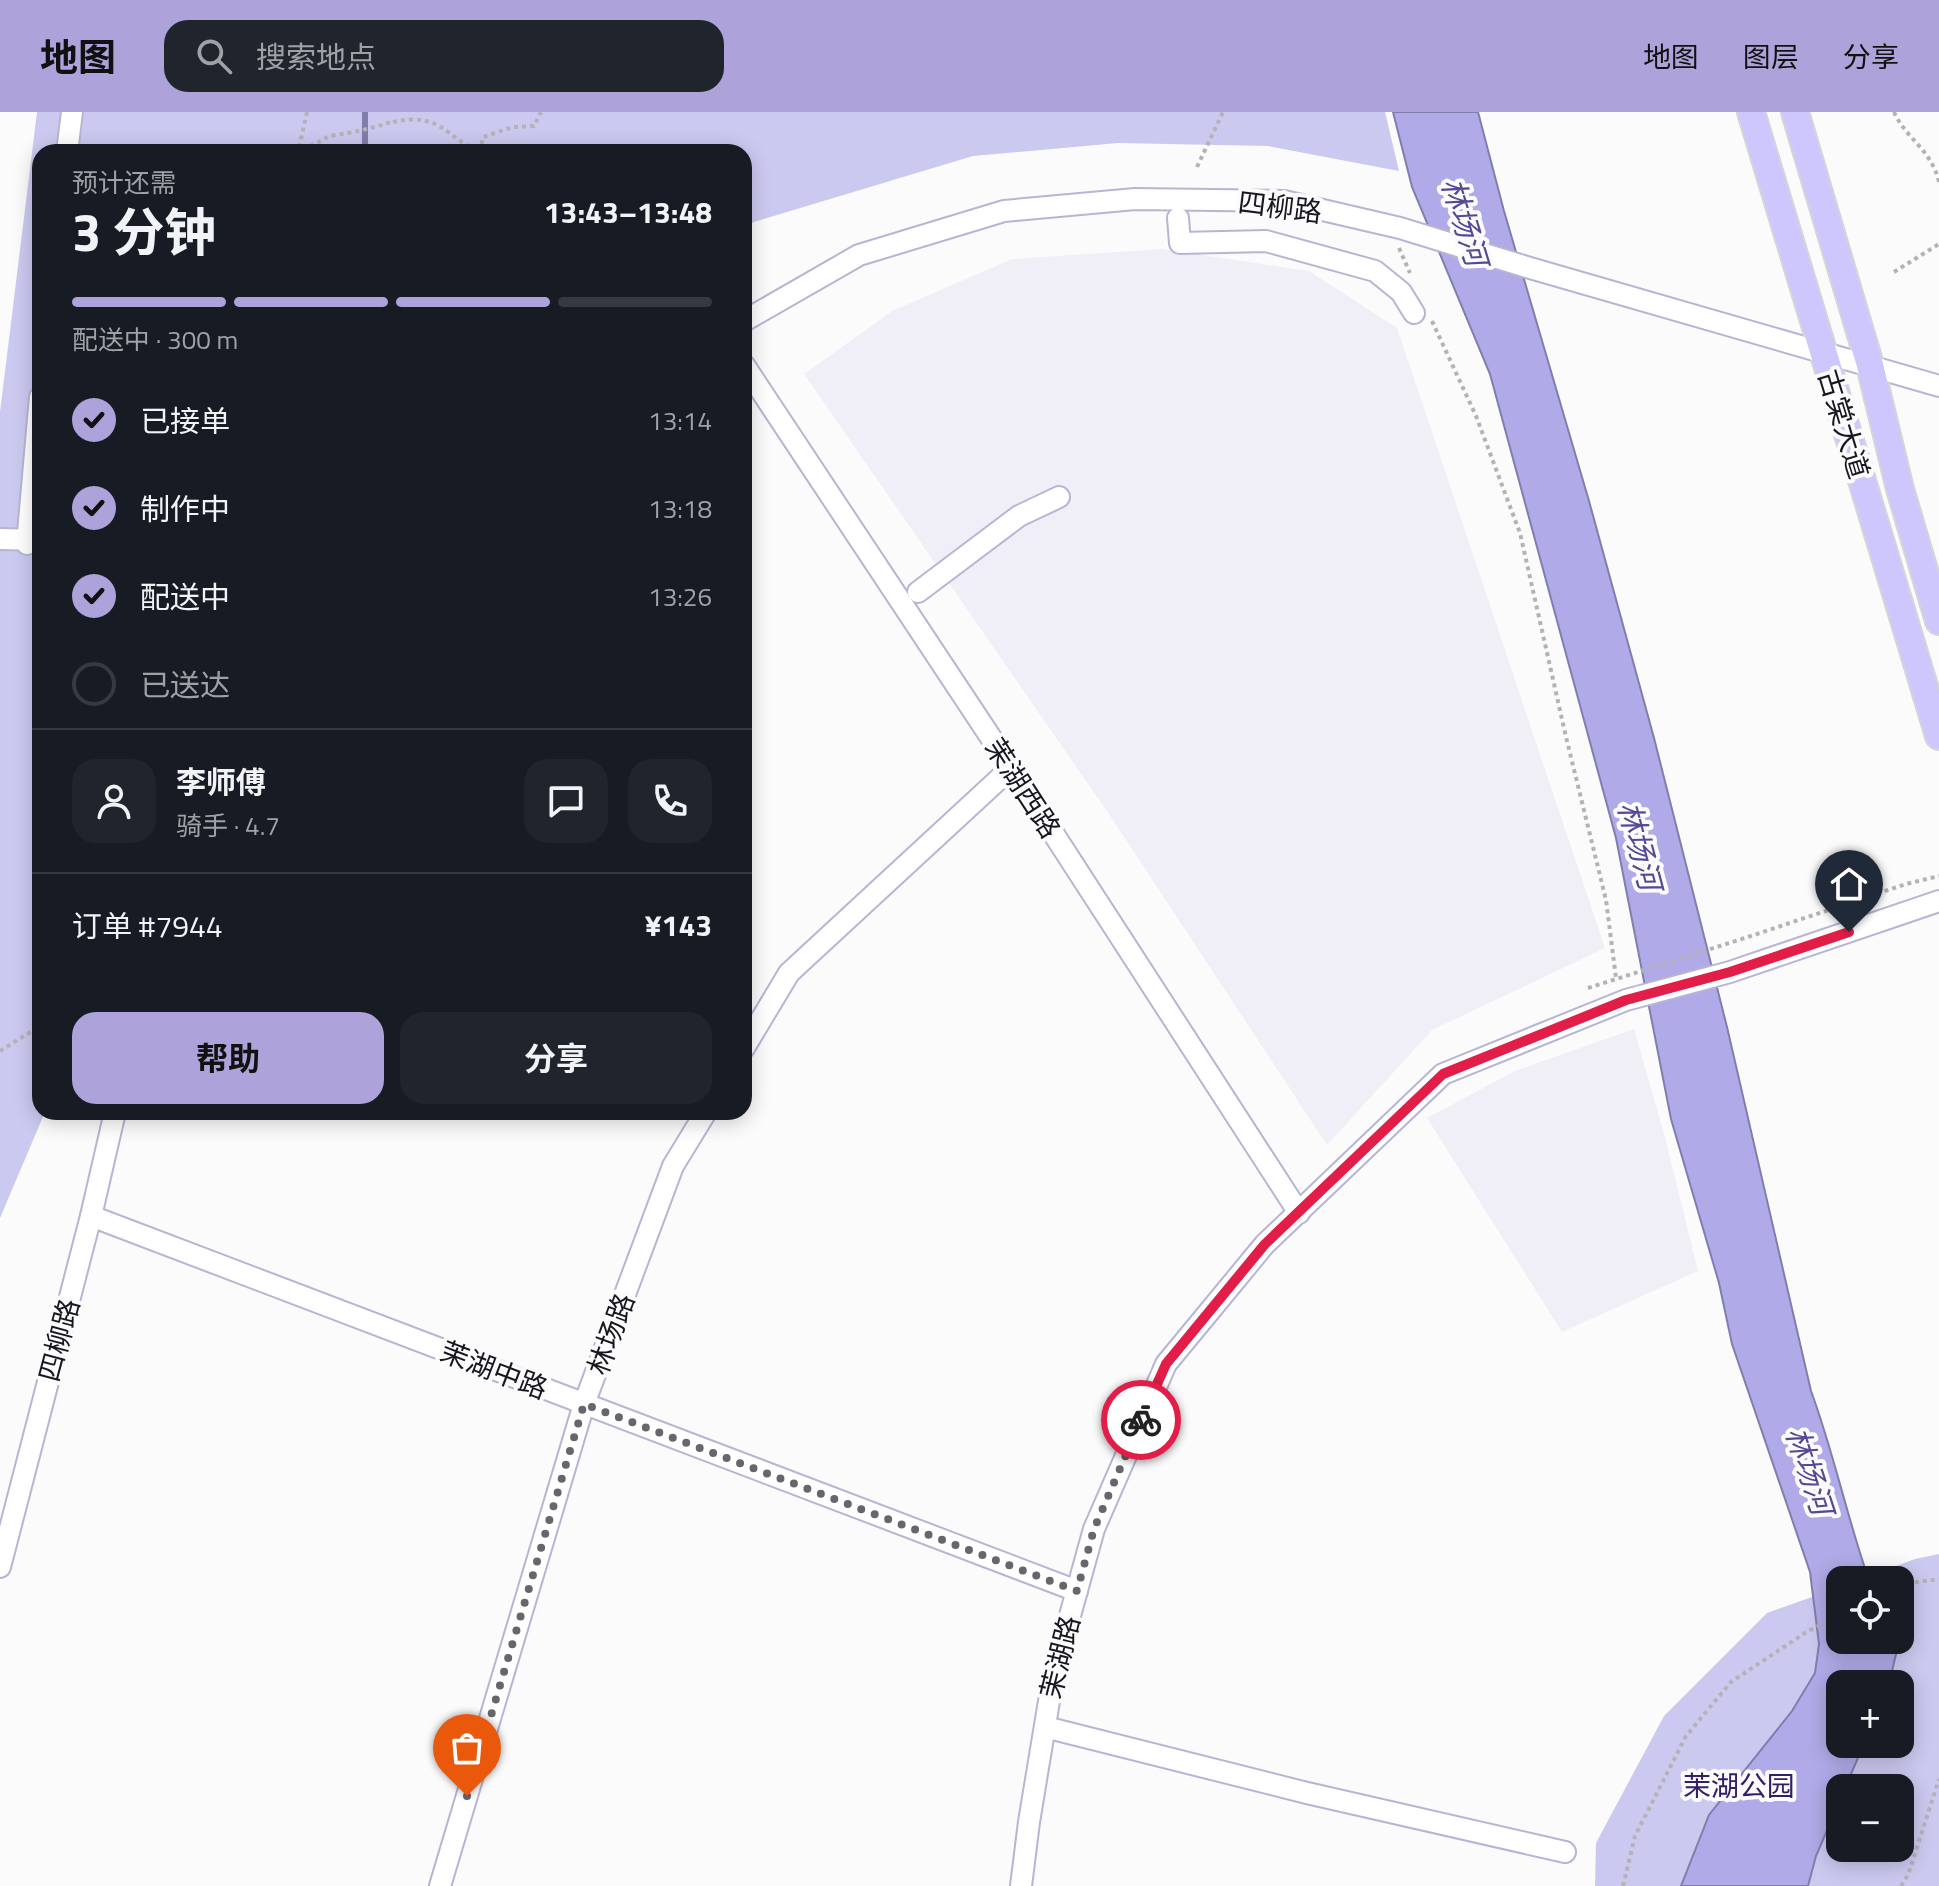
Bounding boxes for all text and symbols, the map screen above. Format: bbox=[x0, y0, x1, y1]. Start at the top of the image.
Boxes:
search box bbox=[164, 20, 724, 92]
text: 地图 bbox=[40, 28, 116, 86]
icon: search bbox=[192, 34, 236, 78]
text: 搜索地点 bbox=[256, 34, 376, 80]
text: 地图 bbox=[1643, 35, 1699, 78]
text: 图层 bbox=[1743, 35, 1799, 78]
text: 分享 bbox=[1843, 35, 1899, 78]
text: 预计还需 bbox=[72, 163, 176, 202]
water label: 林场河 bbox=[1430, 172, 1502, 276]
street label: 四柳路 bbox=[1236, 180, 1324, 233]
text: 13:43–13:48 bbox=[544, 189, 712, 235]
text: 3 分钟 bbox=[72, 192, 217, 271]
text: 配送中 · 300 m bbox=[72, 320, 238, 359]
street label: 古棠大道 bbox=[1808, 364, 1881, 484]
icon: check bbox=[72, 398, 116, 442]
text: 已接单 bbox=[140, 398, 230, 444]
text: 13:14 bbox=[648, 401, 712, 440]
icon: check bbox=[72, 486, 116, 530]
text: 制作中 bbox=[140, 486, 230, 532]
text: 13:18 bbox=[648, 489, 712, 528]
icon: check bbox=[72, 574, 116, 618]
text: 配送中 bbox=[140, 574, 230, 620]
text: 13:26 bbox=[648, 577, 712, 616]
text: 已送达 bbox=[140, 662, 230, 708]
street label: 茉湖西路 bbox=[975, 729, 1072, 846]
button: person bbox=[72, 759, 156, 843]
text: 李师傅 bbox=[176, 759, 266, 805]
button: chat bbox=[524, 759, 608, 843]
button: phone bbox=[628, 759, 712, 843]
water label: 林场河 bbox=[1606, 796, 1675, 900]
text: 骑手 · 4.7 bbox=[176, 806, 280, 845]
pin bbox=[1815, 850, 1883, 932]
icon: home bbox=[1827, 862, 1871, 906]
text: ¥143 bbox=[645, 902, 712, 948]
text: 订单 #7944 bbox=[72, 903, 223, 949]
button: 帮助 bbox=[72, 1012, 384, 1104]
button: 分享 bbox=[400, 1012, 712, 1104]
street label: 林场路 bbox=[576, 1287, 645, 1381]
street label: 四柳路 bbox=[27, 1294, 90, 1386]
street label: 茉湖中路 bbox=[434, 1329, 554, 1410]
courier bbox=[1101, 1380, 1181, 1460]
icon: bike bbox=[1119, 1398, 1163, 1442]
water label: 林场河 bbox=[1774, 1421, 1847, 1525]
map controls bbox=[1826, 1566, 1914, 1862]
button: locate bbox=[1826, 1566, 1914, 1654]
street label: 茉湖路 bbox=[1028, 1611, 1091, 1703]
button: + bbox=[1826, 1670, 1914, 1758]
pin bbox=[433, 1714, 501, 1796]
icon: bag bbox=[445, 1726, 489, 1770]
park label: 茉湖公园 bbox=[1683, 1764, 1795, 1807]
button: − bbox=[1826, 1774, 1914, 1862]

